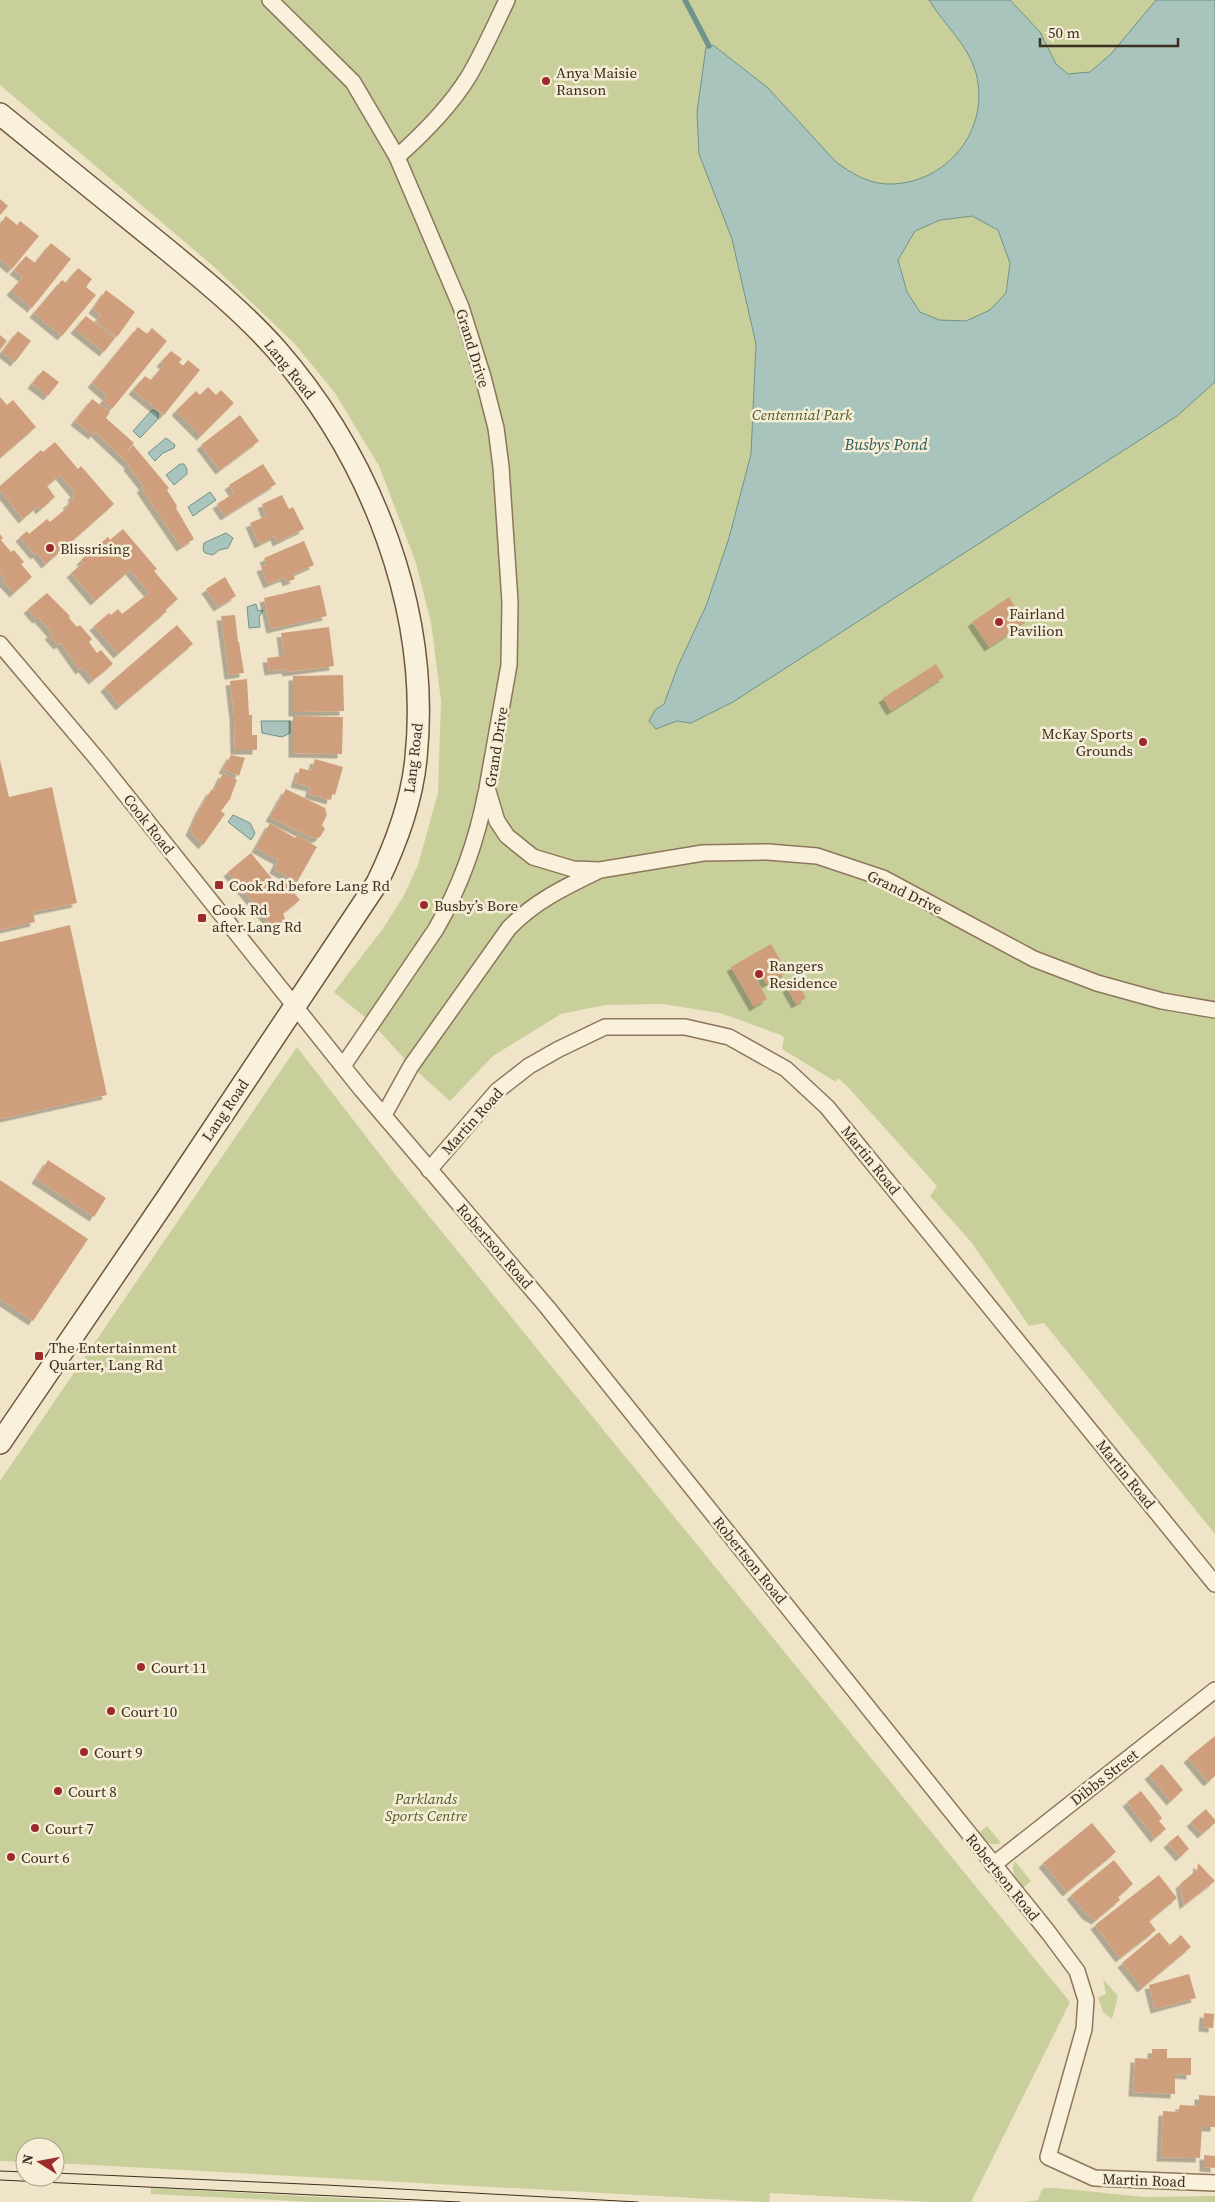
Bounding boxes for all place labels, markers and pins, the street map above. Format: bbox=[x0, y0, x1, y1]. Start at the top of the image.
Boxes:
place label: Anya Maisie Ranson bbox=[556, 62, 637, 100]
marker: Anya Maisie Ranson bbox=[540, 75, 552, 87]
place label: Blissrising bbox=[60, 538, 130, 559]
marker: Blissrising bbox=[44, 542, 56, 554]
place label: Fairland Pavilion bbox=[1009, 603, 1065, 641]
marker: Fairland Pavilion bbox=[993, 616, 1005, 628]
place label: McKay Sports Grounds bbox=[1042, 723, 1133, 761]
marker: McKay Sports Grounds bbox=[1137, 736, 1149, 748]
place label: Cook Rd before Lang Rd bbox=[229, 875, 390, 896]
marker: Cook Rd before Lang Rd bbox=[213, 879, 225, 891]
place label: Busby’s Bore bbox=[434, 895, 519, 916]
place label: Cook Rd after Lang Rd bbox=[212, 899, 302, 937]
marker: Busby’s Bore bbox=[418, 899, 430, 911]
marker: Cook Rd after Lang Rd bbox=[196, 912, 208, 924]
place label: Rangers Residence bbox=[769, 955, 838, 993]
marker: Rangers Residence bbox=[753, 968, 765, 980]
place label: The Entertainment Quarter, Lang Rd bbox=[49, 1337, 177, 1375]
marker: The Entertainment Quarter, Lang Rd bbox=[33, 1350, 45, 1362]
place label: Court 11 bbox=[151, 1657, 207, 1678]
marker: Court 11 bbox=[135, 1661, 147, 1673]
place label: Court 10 bbox=[121, 1701, 177, 1722]
marker: Court 10 bbox=[105, 1705, 117, 1717]
place label: Court 9 bbox=[94, 1742, 143, 1763]
marker: Court 9 bbox=[78, 1746, 90, 1758]
place label: Court 8 bbox=[68, 1781, 117, 1802]
marker: Court 8 bbox=[52, 1785, 64, 1797]
place label: Court 7 bbox=[45, 1818, 94, 1839]
marker: Court 7 bbox=[29, 1822, 41, 1834]
place label: Court 6 bbox=[21, 1847, 70, 1868]
marker: Court 6 bbox=[5, 1851, 17, 1863]

